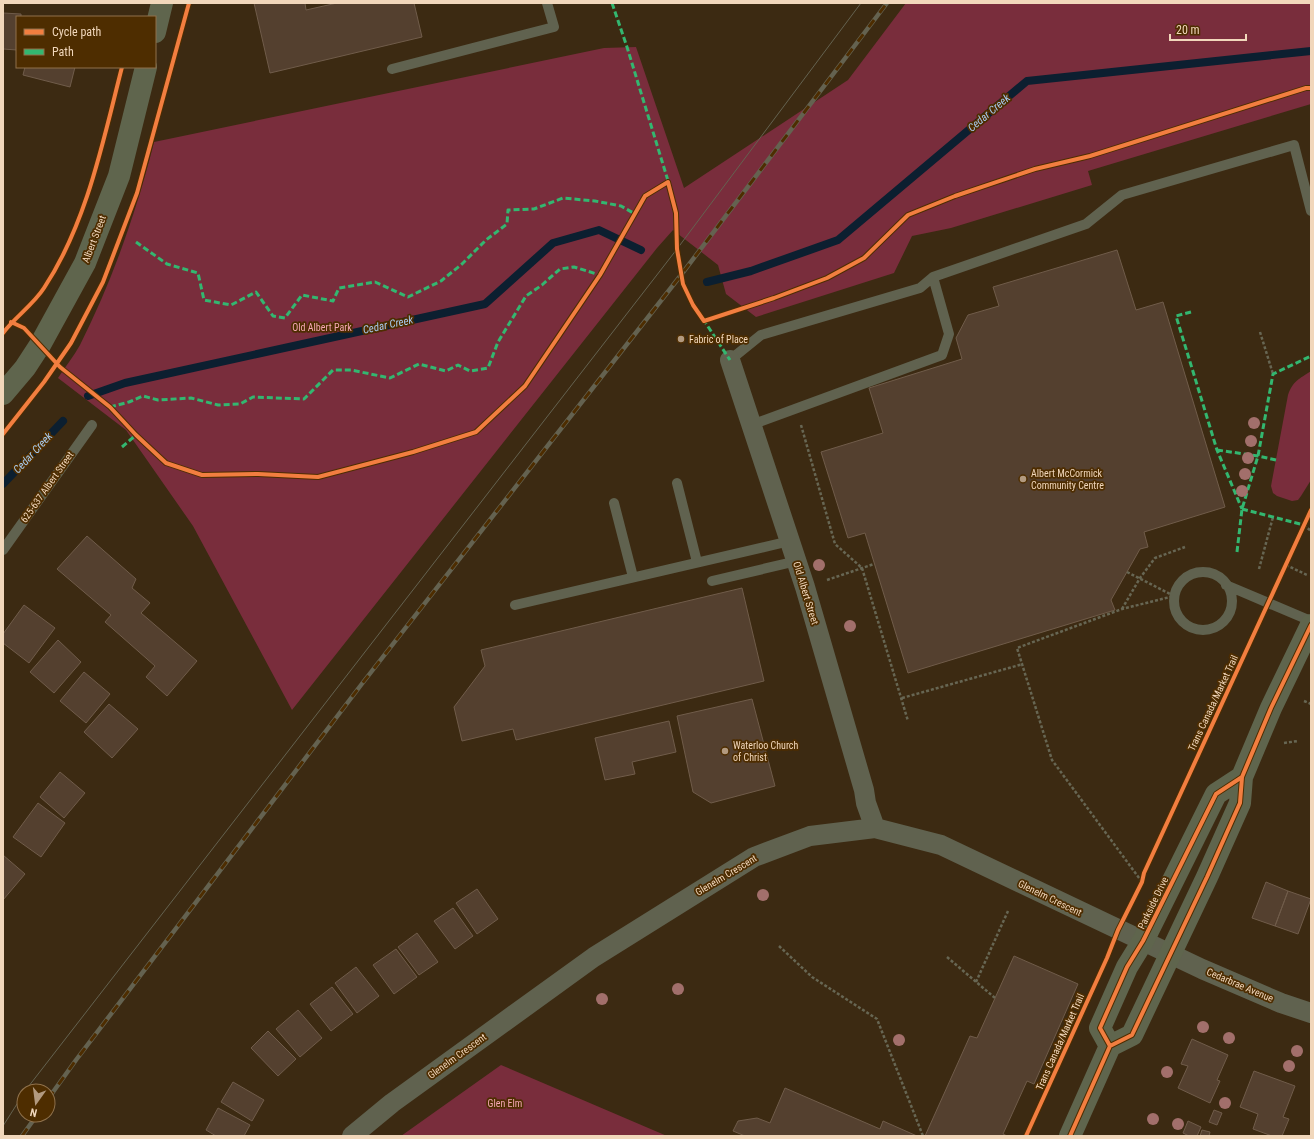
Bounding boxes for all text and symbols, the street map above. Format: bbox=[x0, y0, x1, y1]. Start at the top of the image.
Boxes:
legend bbox=[16, 16, 156, 68]
scale bar bbox=[1170, 16, 1246, 42]
text: 20 m bbox=[1176, 23, 1200, 37]
text: Cycle path bbox=[52, 25, 102, 39]
text: Path bbox=[52, 45, 74, 59]
water label: Cedar Creek bbox=[965, 91, 1013, 134]
street label: Albert Street bbox=[80, 214, 108, 264]
water label: Cedar Creek bbox=[362, 313, 415, 337]
park label: Old Albert Park bbox=[292, 322, 352, 333]
marker: Fabric of Place bbox=[676, 334, 686, 344]
place label: Fabric of Place bbox=[689, 334, 748, 345]
water label: Cedar Creek bbox=[11, 430, 55, 476]
street label: 625-637 Albert Street bbox=[18, 449, 76, 525]
place label: Albert McCormick Community Centre bbox=[1031, 468, 1104, 491]
marker: Albert McCormick Community Centre bbox=[1018, 474, 1028, 484]
street label: Old Albert Street bbox=[791, 560, 821, 626]
street label: Trans Canada/Market Trail bbox=[1186, 653, 1240, 753]
place label: Waterloo Church of Christ bbox=[733, 740, 798, 763]
marker: Waterloo Church of Christ bbox=[720, 746, 730, 756]
street label: Glenelm Crescent bbox=[693, 852, 759, 898]
street label: Parkside Drive bbox=[1136, 875, 1170, 931]
street label: Glenelm Crescent bbox=[1016, 878, 1084, 918]
street label: Cedarbrae Avenue bbox=[1205, 966, 1275, 1004]
street label: Trans Canada/Market Trail bbox=[1034, 992, 1086, 1092]
street label: Glenelm Crescent bbox=[426, 1031, 488, 1081]
north arrow bbox=[16, 1083, 56, 1123]
park label: Glen Elm bbox=[488, 1098, 522, 1109]
text: N bbox=[29, 1105, 39, 1119]

